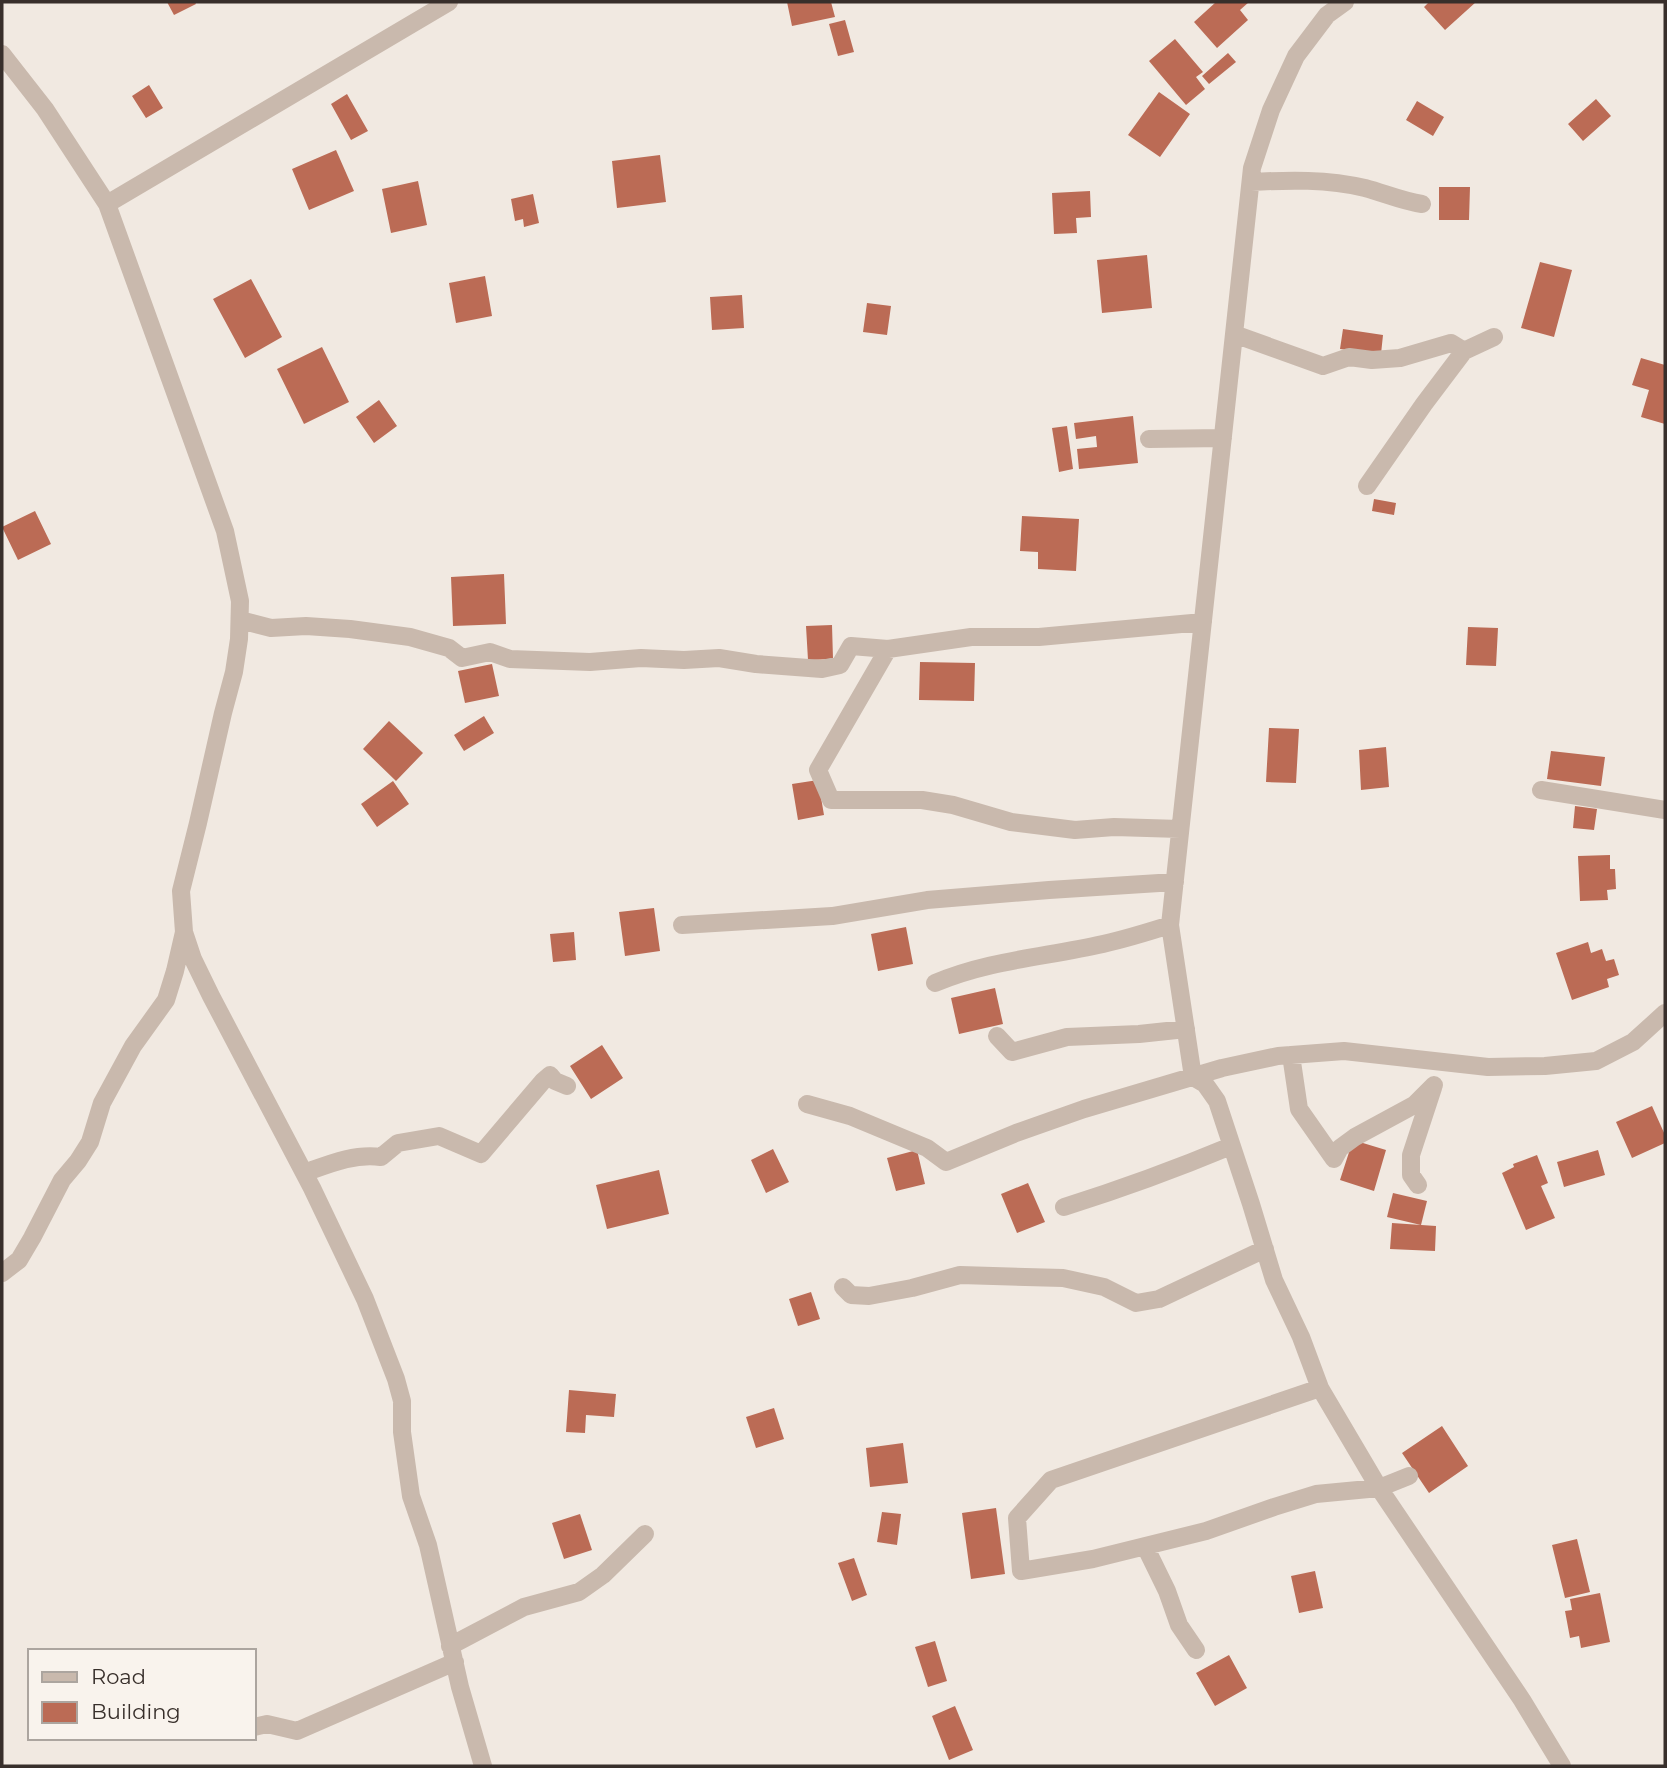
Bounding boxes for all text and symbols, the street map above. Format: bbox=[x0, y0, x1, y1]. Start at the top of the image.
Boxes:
legend bbox=[28, 1649, 256, 1740]
text: Road bbox=[91, 1664, 146, 1689]
text: Building bbox=[91, 1699, 181, 1724]

